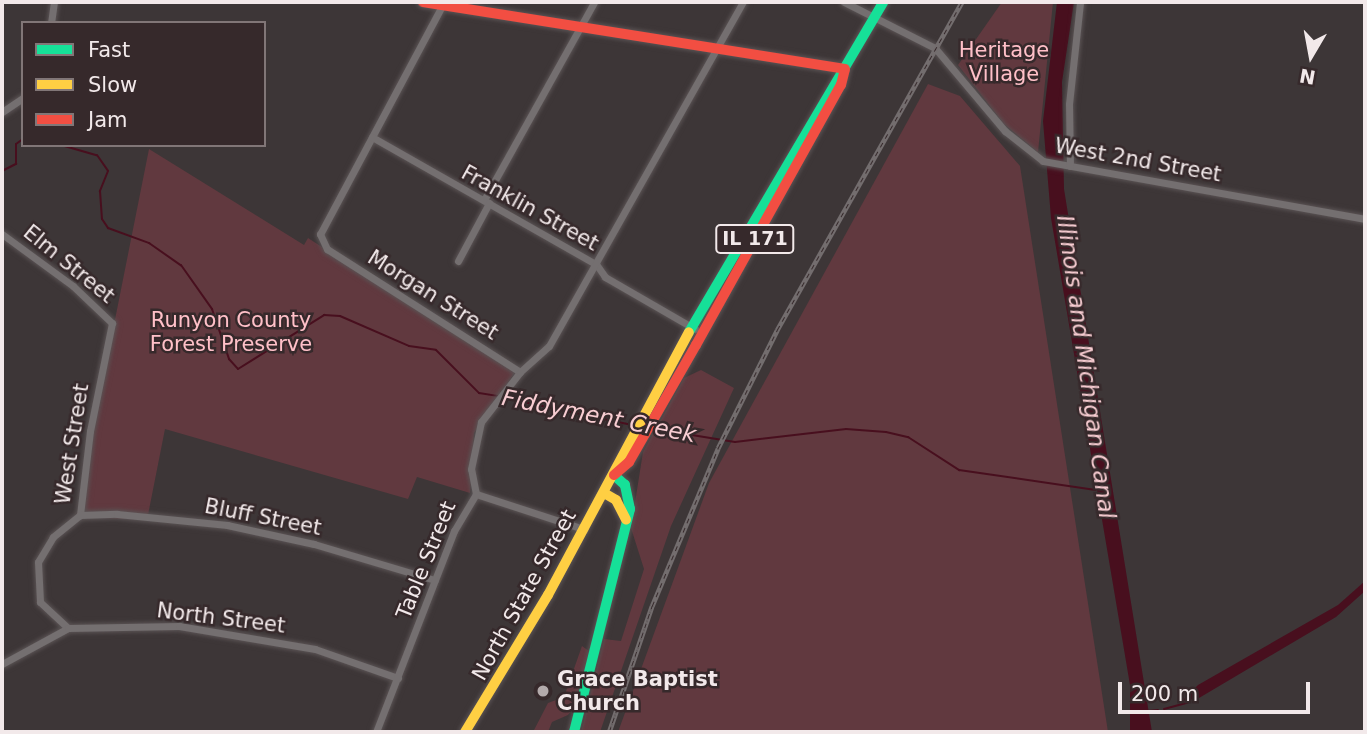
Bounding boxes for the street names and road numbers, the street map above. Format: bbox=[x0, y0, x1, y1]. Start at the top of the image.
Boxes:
street label: West 2nd Street bbox=[1053, 133, 1223, 187]
street label: Franklin Street bbox=[457, 160, 603, 256]
street label: Elm Street bbox=[18, 220, 120, 308]
road number: IL 171 bbox=[715, 224, 795, 255]
street label: Morgan Street bbox=[363, 245, 503, 345]
street label: West Street bbox=[50, 382, 94, 506]
street label: Bluff Street bbox=[202, 493, 324, 541]
street label: Table Street bbox=[391, 497, 461, 623]
street label: North State Street bbox=[467, 505, 581, 685]
street label: North Street bbox=[155, 598, 287, 638]

